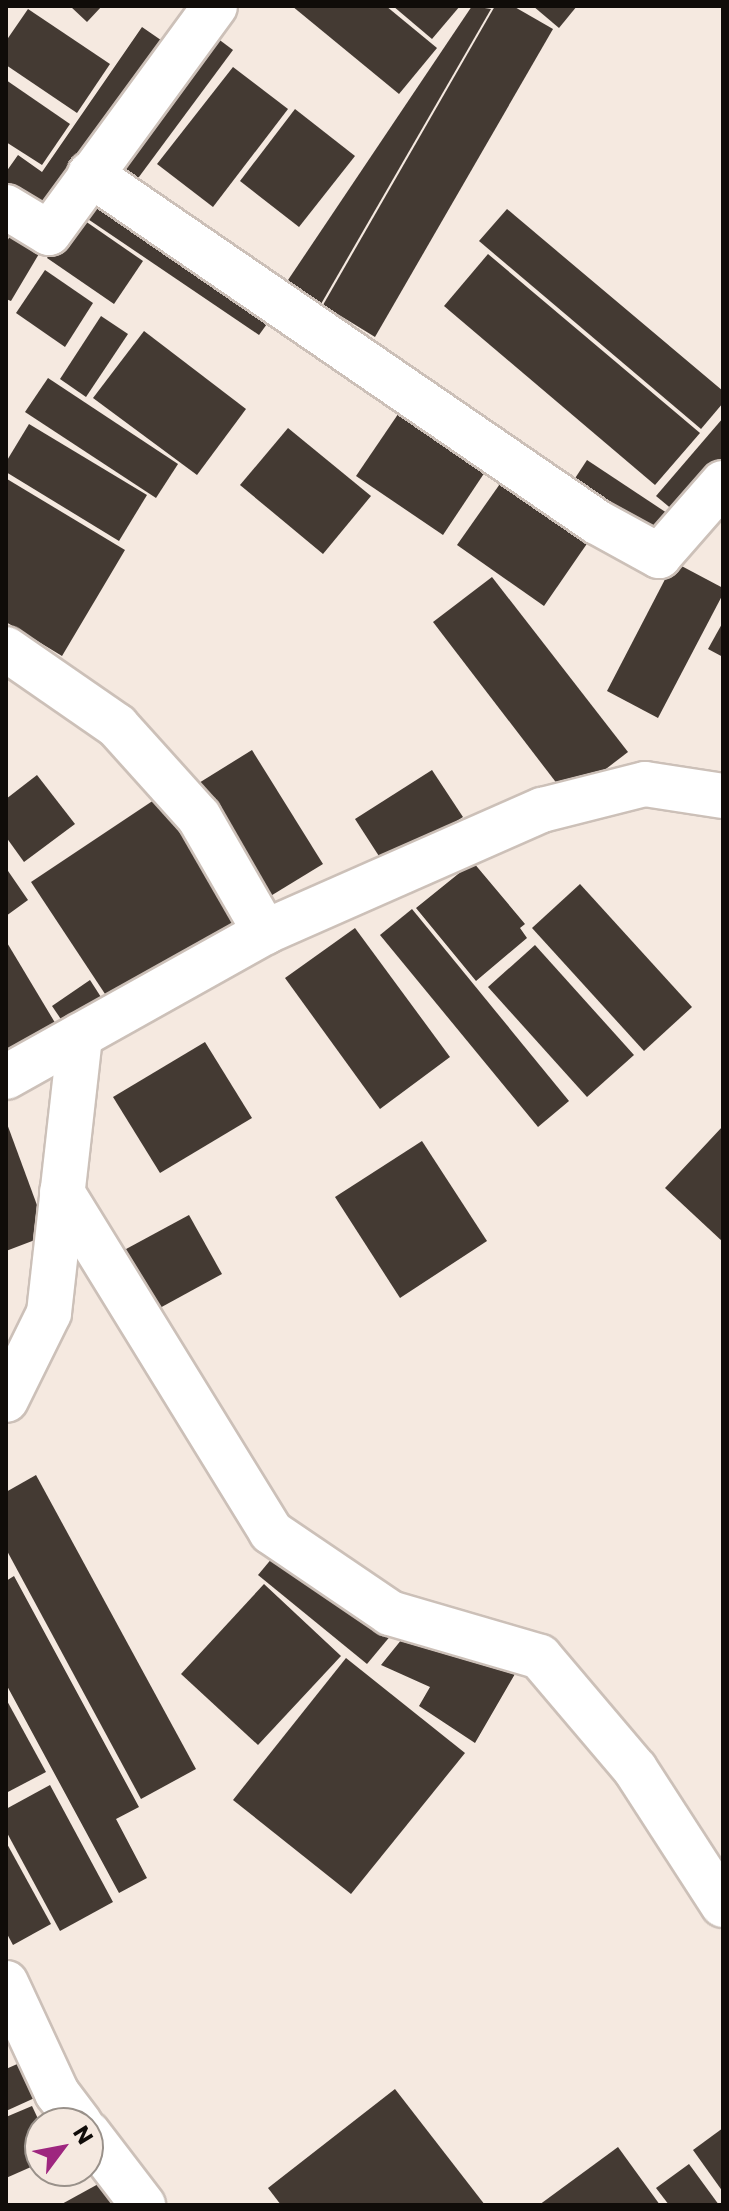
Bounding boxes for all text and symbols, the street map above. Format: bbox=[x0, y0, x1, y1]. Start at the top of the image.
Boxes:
north arrow bbox=[24, 2107, 104, 2187]
text: N bbox=[66, 2120, 101, 2150]

